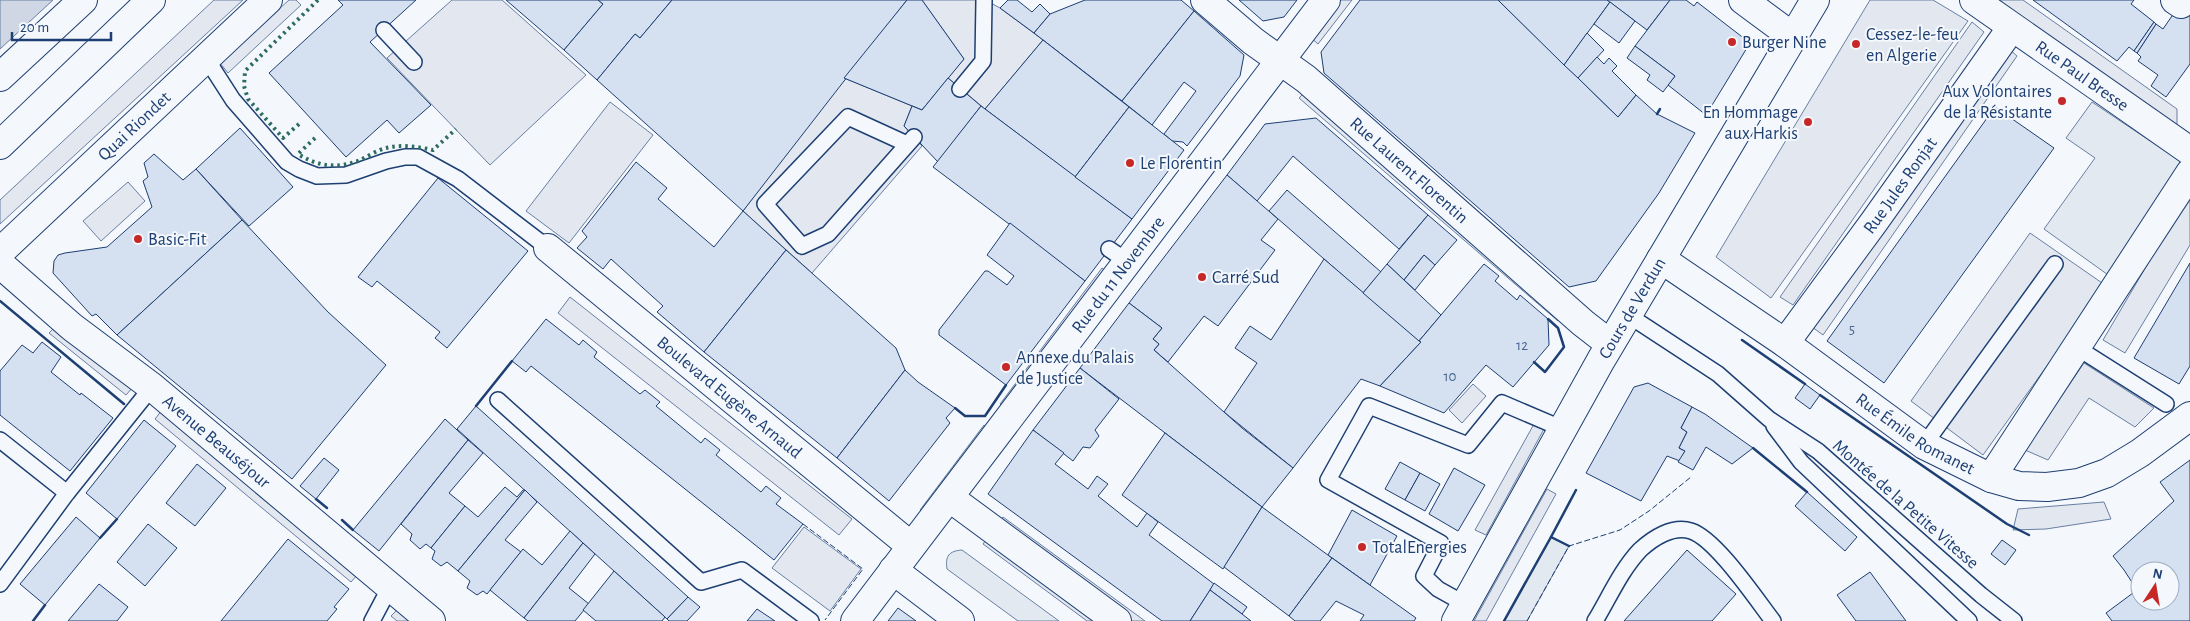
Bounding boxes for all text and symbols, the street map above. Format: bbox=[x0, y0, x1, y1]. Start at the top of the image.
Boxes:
scale bar bbox=[12, 10, 111, 42]
text: 20 m bbox=[20, 20, 49, 35]
place label: Cessez-le-feu en Algerie bbox=[1866, 26, 1959, 65]
place label: Burger Nine bbox=[1742, 34, 1827, 52]
marker: Burger Nine bbox=[1726, 36, 1738, 48]
marker: Cessez-le-feu en Algerie bbox=[1850, 38, 1862, 50]
street label: Rue Paul Bresse bbox=[2032, 38, 2132, 115]
place label: Aux Volontaires de la Résistante bbox=[1942, 83, 2052, 122]
street label: Quai Riondet bbox=[95, 88, 175, 165]
marker: Aux Volontaires de la Résistante bbox=[2056, 95, 2068, 107]
place label: En Hommage aux Harkis bbox=[1703, 104, 1798, 143]
street label: Rue Laurent Florentin bbox=[1346, 114, 1471, 227]
marker: En Hommage aux Harkis bbox=[1802, 116, 1814, 128]
street label: Rue Jules Ronjat bbox=[1861, 134, 1941, 237]
place label: Le Florentin bbox=[1140, 155, 1222, 173]
marker: Le Florentin bbox=[1124, 157, 1136, 169]
street label: Rue du 11 Novembre bbox=[1069, 213, 1168, 337]
place label: Basic-Fit bbox=[148, 231, 207, 249]
marker: Basic-Fit bbox=[132, 233, 144, 245]
street label: Cours de Verdun bbox=[1596, 255, 1670, 362]
place label: Carré Sud bbox=[1212, 269, 1279, 287]
marker: Carré Sud bbox=[1196, 271, 1208, 283]
house number: 5 bbox=[1849, 322, 1855, 337]
street label: Boulevard Eugène Arnaud bbox=[653, 333, 805, 462]
house number: 12 bbox=[1516, 338, 1528, 353]
place label: Annexe du Palais de Justice bbox=[1016, 349, 1134, 388]
marker: Annexe du Palais de Justice bbox=[1000, 361, 1012, 373]
house number: 10 bbox=[1443, 369, 1457, 384]
street label: Rue Émile Romanet bbox=[1852, 390, 1977, 479]
street label: Avenue Beauséjour bbox=[159, 392, 273, 492]
street label: Montée de la Petite Vitesse bbox=[1829, 437, 1982, 573]
place label: TotalEnergies bbox=[1372, 539, 1467, 557]
marker: TotalEnergies bbox=[1356, 541, 1368, 553]
north arrow bbox=[2130, 561, 2180, 611]
text: N bbox=[2151, 566, 2164, 582]

